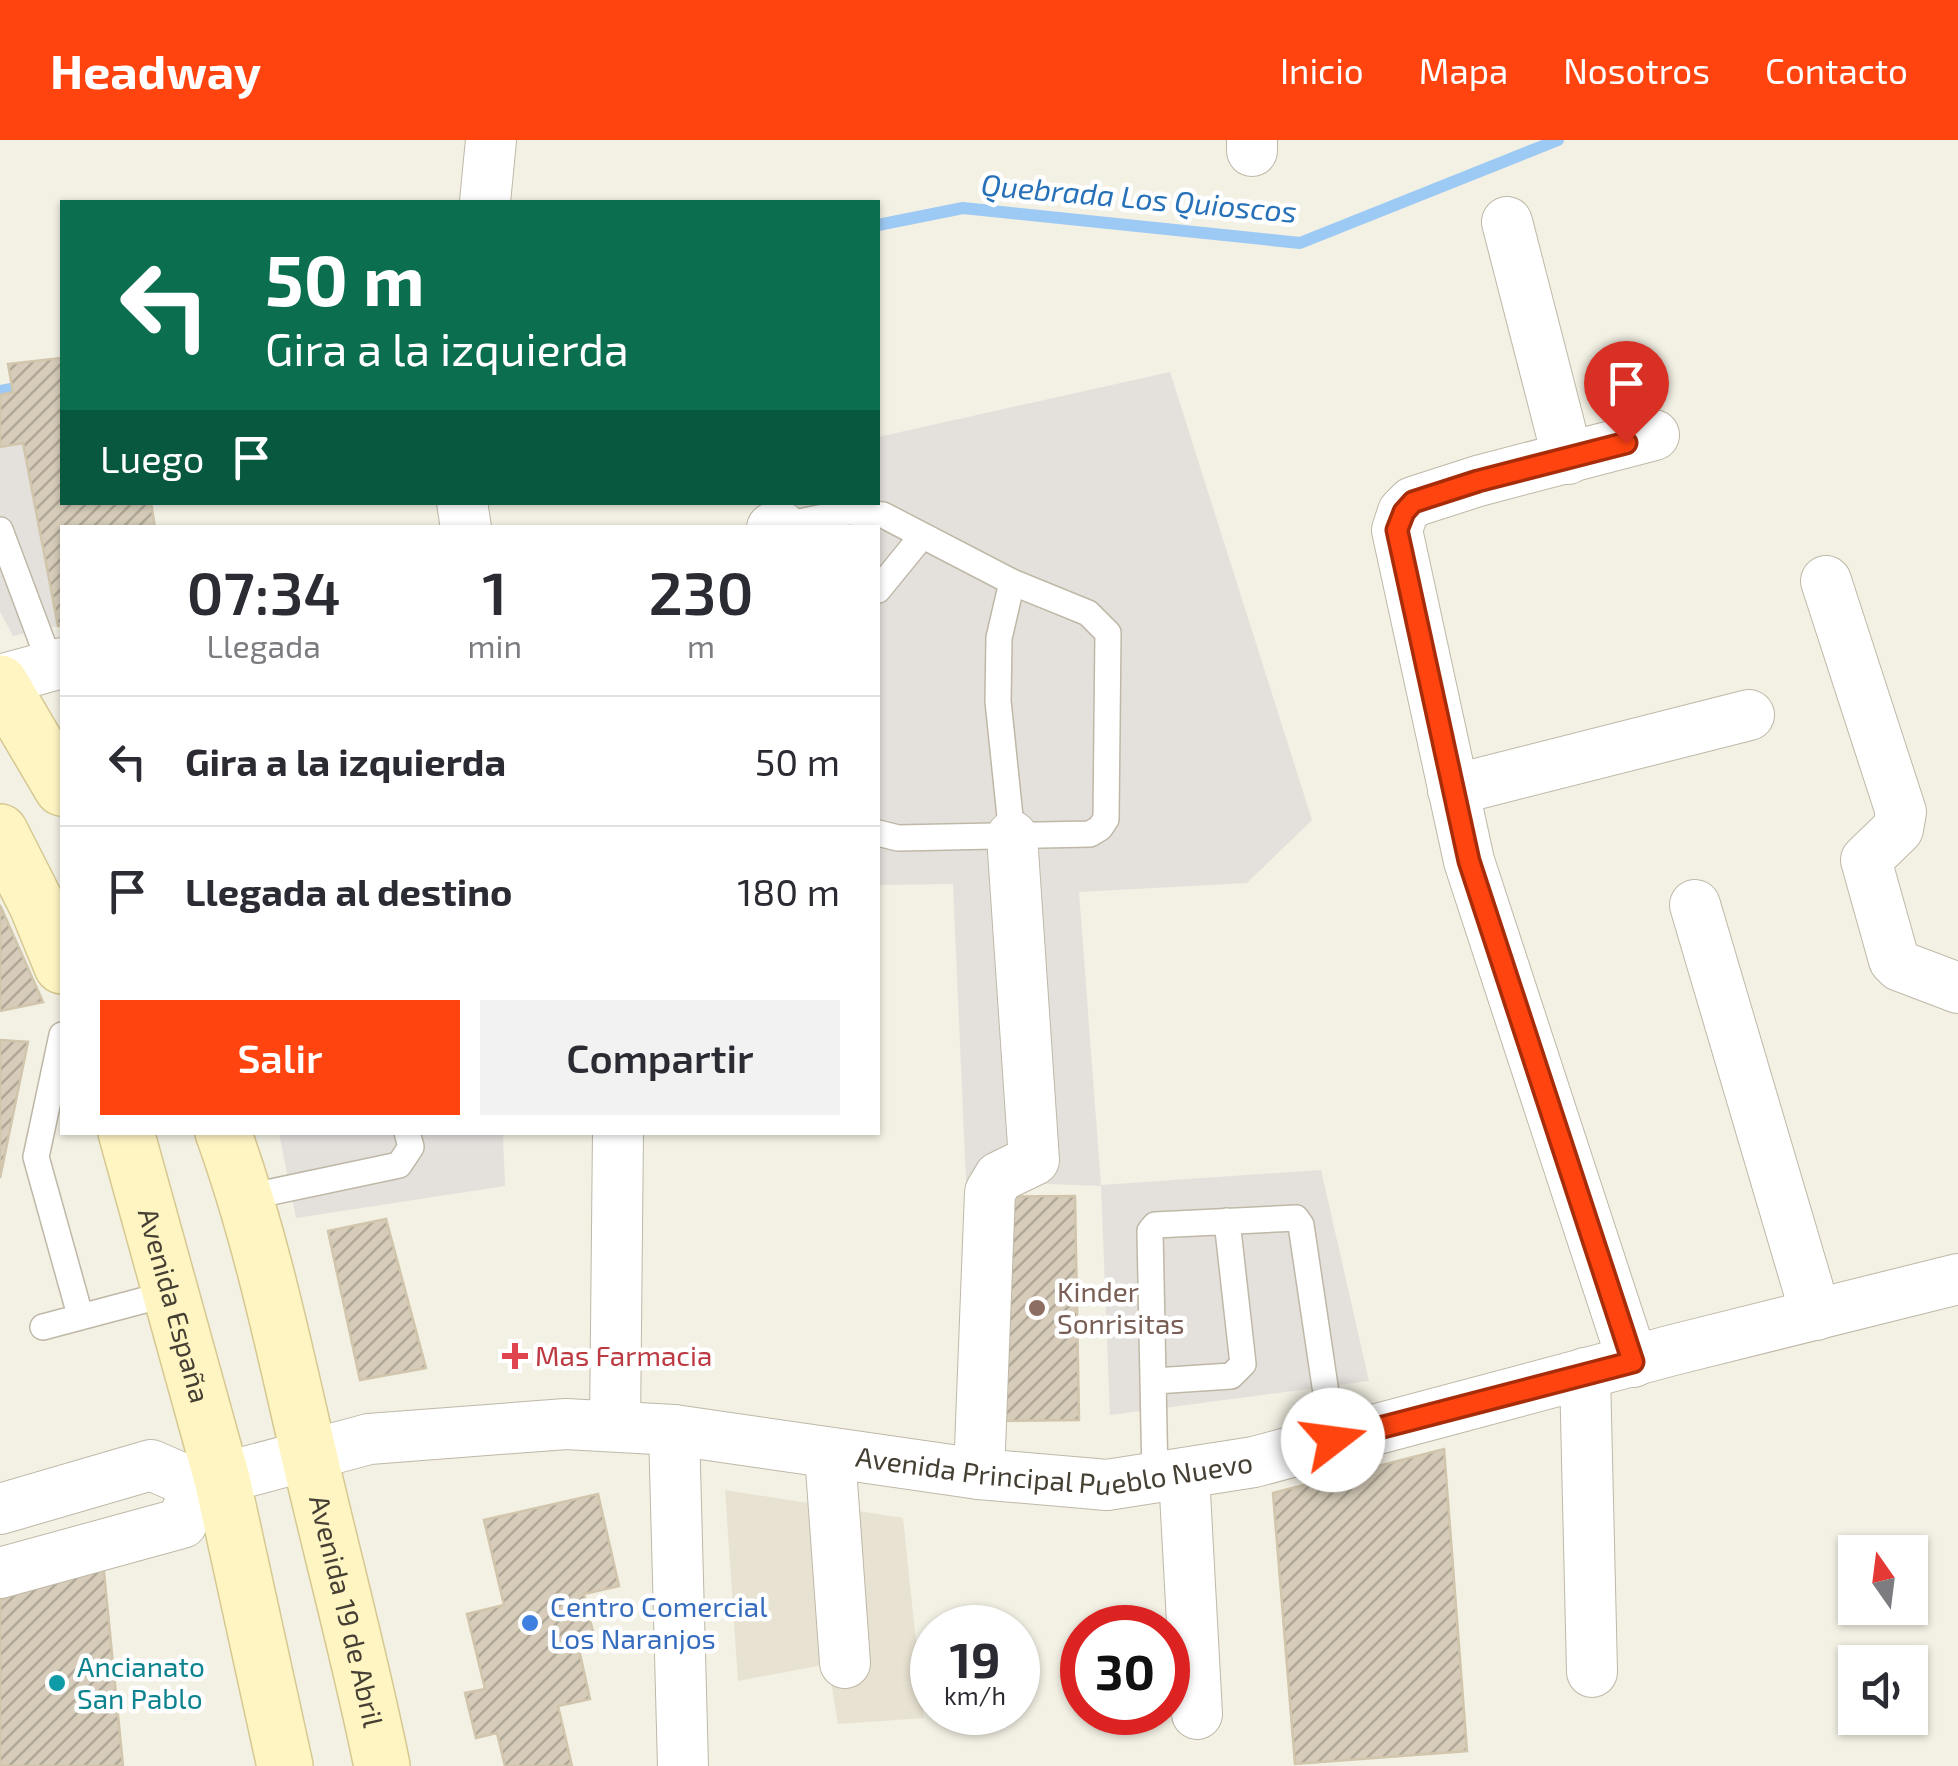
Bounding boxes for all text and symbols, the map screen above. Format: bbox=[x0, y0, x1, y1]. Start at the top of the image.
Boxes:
text: Headway bbox=[50, 41, 261, 99]
text: Inicio bbox=[1280, 49, 1364, 91]
text: Mapa bbox=[1419, 49, 1508, 91]
text: Nosotros bbox=[1563, 49, 1710, 91]
text: Contacto bbox=[1765, 49, 1908, 91]
water label: Quebrada Los Quioscos bbox=[980, 165, 1299, 229]
text: 50 m bbox=[265, 236, 425, 320]
icon: left bbox=[100, 240, 230, 370]
text: Gira a la izquierda bbox=[265, 321, 629, 375]
pin bbox=[1584, 341, 1669, 444]
icon: arrive bbox=[1599, 356, 1654, 411]
icon: arrive bbox=[224, 430, 279, 485]
text: Luego bbox=[100, 435, 204, 481]
text: 07:34 bbox=[186, 555, 341, 627]
text: 1 bbox=[482, 555, 507, 627]
text: 230 bbox=[648, 555, 754, 627]
text: Llegada bbox=[207, 626, 321, 664]
text: min bbox=[467, 626, 522, 664]
text: m bbox=[687, 626, 715, 664]
icon: left bbox=[100, 734, 155, 789]
text: Gira a la izquierda bbox=[185, 738, 506, 784]
text: 50 m bbox=[755, 738, 840, 784]
icon: arrive bbox=[100, 864, 155, 919]
text: Llegada al destino bbox=[185, 868, 513, 914]
text: 180 m bbox=[737, 868, 840, 914]
button: Salir bbox=[100, 1000, 460, 1115]
button: Compartir bbox=[480, 1000, 840, 1115]
street label: Avenida España bbox=[132, 1204, 218, 1406]
place label: Kinder Sonrisitas bbox=[1057, 1274, 1185, 1340]
marker: Kinder Sonrisitas bbox=[1026, 1297, 1048, 1319]
place label: Mas Farmacia bbox=[535, 1338, 712, 1372]
marker: Mas Farmacia bbox=[504, 1345, 526, 1367]
position arrow bbox=[1281, 1388, 1385, 1492]
street label: Avenida Principal Pueblo Nuevo bbox=[854, 1438, 1255, 1501]
street label: Avenida 19 de Abril bbox=[303, 1491, 391, 1731]
north arrow bbox=[1838, 1535, 1928, 1625]
map controls bbox=[1838, 1535, 1928, 1735]
place label: Centro Comercial Los Naranjos bbox=[550, 1589, 768, 1655]
speed limit sign: 30 bbox=[1060, 1605, 1190, 1735]
marker: Centro Comercial Los Naranjos bbox=[519, 1612, 541, 1634]
text: 19 bbox=[949, 1628, 1001, 1688]
button: sound bbox=[1838, 1645, 1928, 1735]
place label: Ancianato San Pablo bbox=[77, 1649, 205, 1715]
marker: Ancianato San Pablo bbox=[46, 1672, 68, 1694]
text: km/h bbox=[944, 1680, 1006, 1710]

